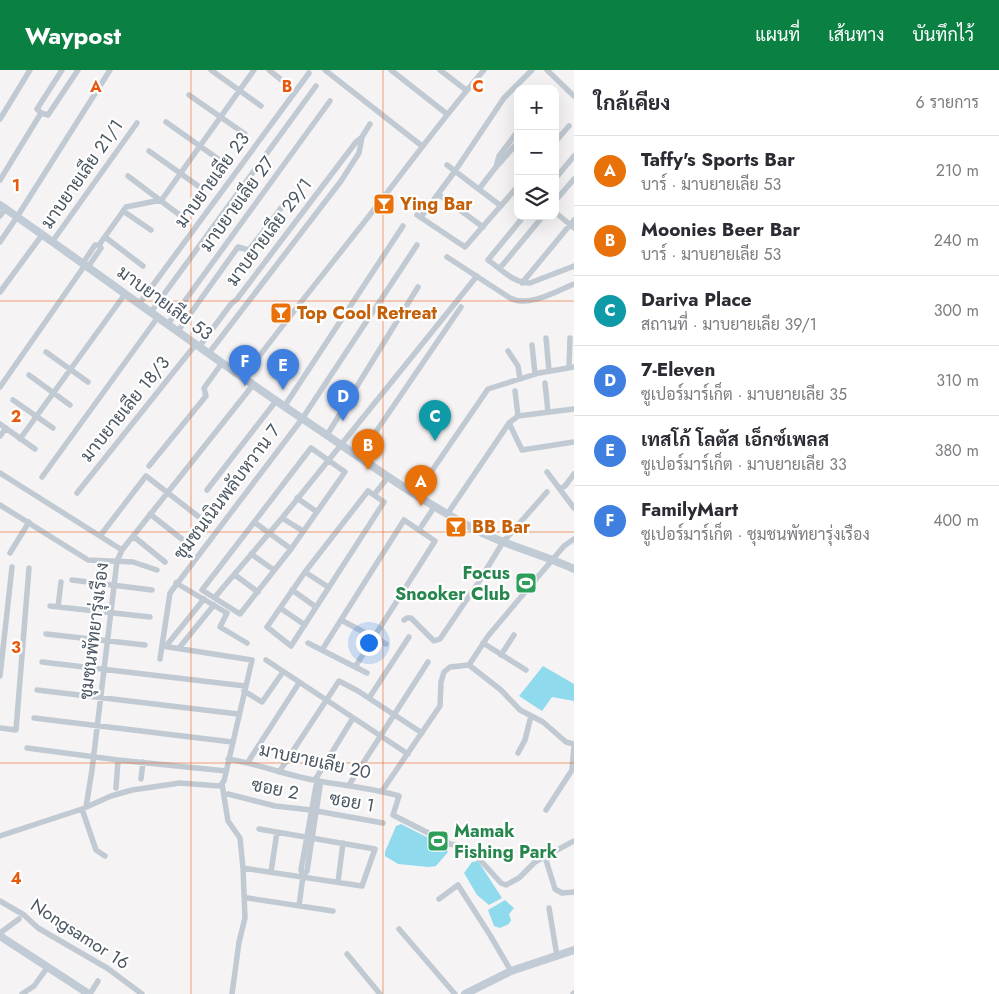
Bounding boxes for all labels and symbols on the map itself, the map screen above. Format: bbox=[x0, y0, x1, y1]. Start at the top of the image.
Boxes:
text: A bbox=[89, 75, 102, 98]
text: B bbox=[282, 75, 292, 98]
text: C bbox=[472, 75, 484, 98]
street label: มาบยายเลีย 21/1 bbox=[35, 114, 129, 234]
street label: มาบยายเลีย 23 bbox=[168, 127, 256, 233]
street label: มาบยายเลีย 27 bbox=[194, 151, 281, 257]
street label: มาบยายเลีย 29/1 bbox=[220, 173, 318, 291]
text: 1 bbox=[12, 174, 20, 197]
place label: Ying Bar bbox=[399, 191, 473, 217]
bar icon: Ying Bar bbox=[372, 192, 396, 216]
street label: มาบยายเลีย 53 bbox=[112, 259, 218, 347]
place label: Top Cool Retreat bbox=[297, 300, 437, 326]
bar icon: Top Cool Retreat bbox=[269, 301, 293, 325]
pin: F bbox=[229, 345, 261, 386]
pin: E bbox=[267, 349, 299, 390]
street label: มาบยายเลีย 18/3 bbox=[74, 350, 176, 467]
pin: D bbox=[327, 380, 359, 421]
pin: C bbox=[419, 400, 451, 441]
text: 2 bbox=[11, 405, 21, 428]
street label: ชุมชนเนินพลับหวาน 7 bbox=[167, 418, 287, 565]
pin: B bbox=[352, 429, 384, 470]
pin: A bbox=[405, 465, 437, 506]
place label: BB Bar bbox=[472, 514, 531, 540]
bar icon: BB Bar bbox=[444, 515, 468, 539]
place label: Focus Snooker Club bbox=[395, 560, 510, 607]
street label: ชุมชนพัทยารุ่งเรือง bbox=[73, 561, 115, 701]
sports icon: Focus Snooker Club bbox=[514, 571, 538, 595]
your location bbox=[356, 630, 382, 656]
text: 3 bbox=[11, 636, 21, 659]
street label: มาบยายเลีย 20 bbox=[257, 736, 373, 786]
street label: ซอย 2 bbox=[249, 772, 301, 806]
street label: ซอย 1 bbox=[327, 785, 377, 819]
place label: Mamak Fishing Park bbox=[454, 818, 558, 865]
sports icon: Mamak Fishing Park bbox=[426, 829, 450, 853]
text: 4 bbox=[10, 867, 22, 890]
street label: Nongsamor 16 bbox=[25, 892, 135, 976]

